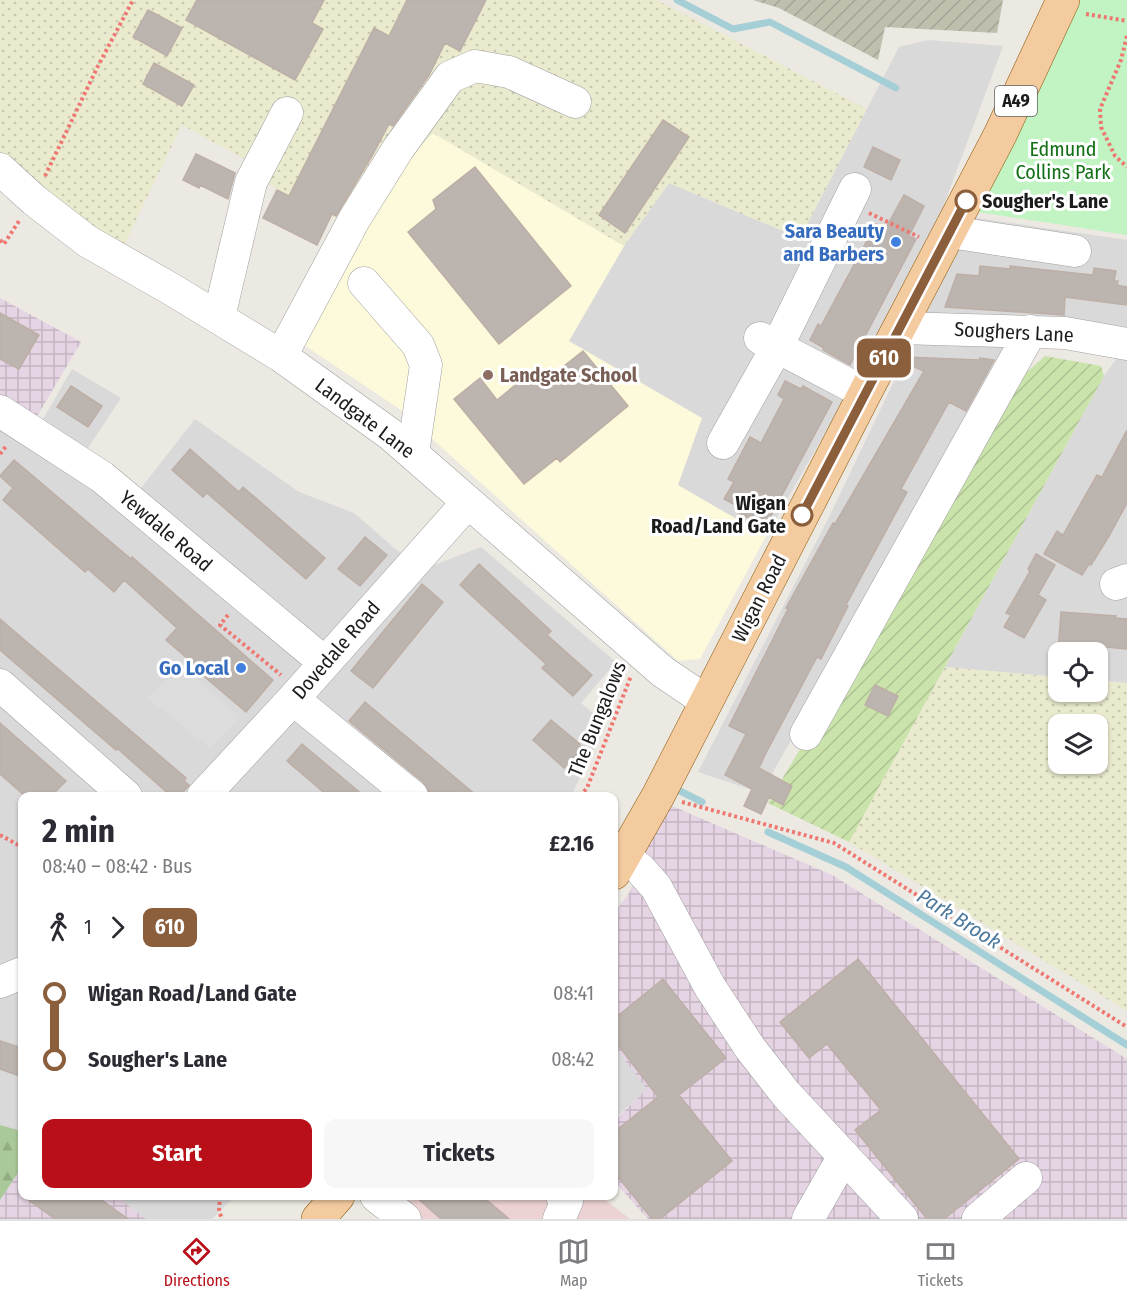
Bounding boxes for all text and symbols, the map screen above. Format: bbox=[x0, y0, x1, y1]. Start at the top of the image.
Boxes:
road number: A49 bbox=[995, 86, 1037, 116]
park label: Edmund Collins Park bbox=[1015, 137, 1111, 184]
place label: Sougher's Lane bbox=[982, 189, 1108, 213]
marker: Sougher's Lane bbox=[955, 190, 977, 212]
place label: Sara Beauty and Barbers bbox=[783, 219, 884, 266]
marker: Sara Beauty and Barbers bbox=[889, 235, 903, 249]
street label: Soughers Lane bbox=[954, 317, 1074, 347]
line badge: 610 bbox=[850, 338, 918, 378]
text: 610 bbox=[869, 345, 899, 371]
place label: Landgate School bbox=[500, 363, 638, 387]
marker: Landgate School bbox=[481, 368, 495, 382]
street label: Landgate Lane bbox=[311, 373, 419, 463]
street label: Yewdale Road bbox=[115, 485, 217, 577]
place label: Wigan Road/Land Gate bbox=[651, 491, 786, 538]
marker: Wigan Road/Land Gate bbox=[791, 504, 813, 526]
street label: Wigan Road bbox=[727, 550, 791, 646]
street label: Dovedale Road bbox=[287, 596, 385, 704]
map controls bbox=[1048, 642, 1108, 774]
button: locate bbox=[1048, 642, 1108, 702]
place label: Go Local bbox=[159, 656, 230, 680]
street label: The Bungalows bbox=[563, 658, 631, 780]
marker: Go Local bbox=[234, 661, 248, 675]
button: layers bbox=[1048, 714, 1108, 774]
text: 2 min bbox=[42, 811, 115, 851]
text: £2.16 bbox=[549, 830, 594, 857]
text: 08:40 – 08:42 · Bus bbox=[42, 854, 192, 878]
water label: Park Brook bbox=[912, 883, 1006, 955]
icon: walk bbox=[42, 911, 75, 944]
icon: forward bbox=[101, 911, 134, 944]
text: 610 bbox=[155, 914, 185, 940]
text: 1 bbox=[84, 915, 92, 939]
text: Wigan Road/Land Gate bbox=[88, 980, 297, 1007]
text: 08:41 bbox=[553, 981, 594, 1005]
text: Sougher's Lane bbox=[88, 1046, 227, 1073]
text: 08:42 bbox=[551, 1047, 594, 1071]
button: Start bbox=[42, 1119, 312, 1188]
button: Tickets bbox=[324, 1119, 594, 1188]
tab: Directions bbox=[164, 1235, 230, 1290]
tab: Map bbox=[557, 1235, 590, 1290]
tab: Tickets bbox=[918, 1235, 963, 1290]

